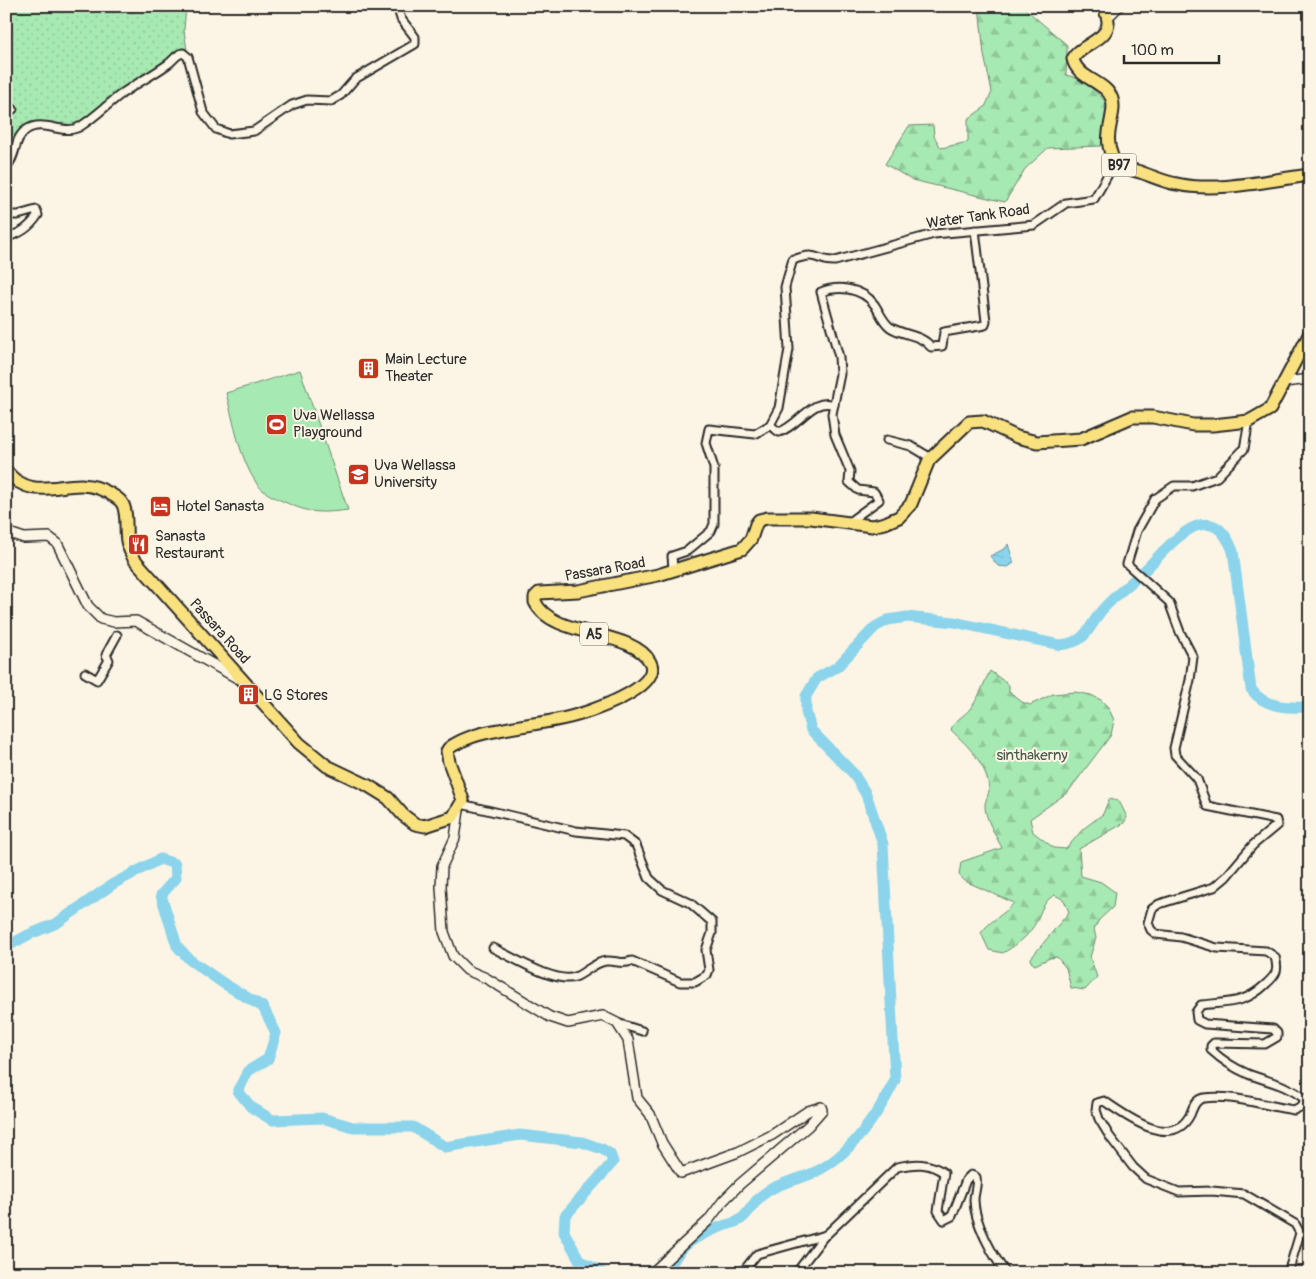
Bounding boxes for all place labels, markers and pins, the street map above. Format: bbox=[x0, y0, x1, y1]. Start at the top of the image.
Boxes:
place label: Main Lecture Theater bbox=[385, 350, 467, 386]
building icon: Main Lecture Theater bbox=[357, 356, 381, 380]
place label: Uva Wellassa Playground bbox=[293, 406, 375, 442]
sports icon: Uva Wellassa Playground bbox=[265, 412, 289, 436]
place label: Uva Wellassa University bbox=[374, 456, 456, 492]
school or university icon: Uva Wellassa University bbox=[346, 462, 370, 486]
hotel icon: Hotel Sanasta bbox=[148, 494, 172, 518]
place label: Hotel Sanasta bbox=[176, 497, 264, 516]
place label: Sanasta Restaurant bbox=[155, 527, 225, 563]
restaurant icon: Sanasta Restaurant bbox=[127, 533, 151, 557]
building icon: LG Stores bbox=[236, 683, 260, 707]
place label: LG Stores bbox=[264, 686, 328, 705]

